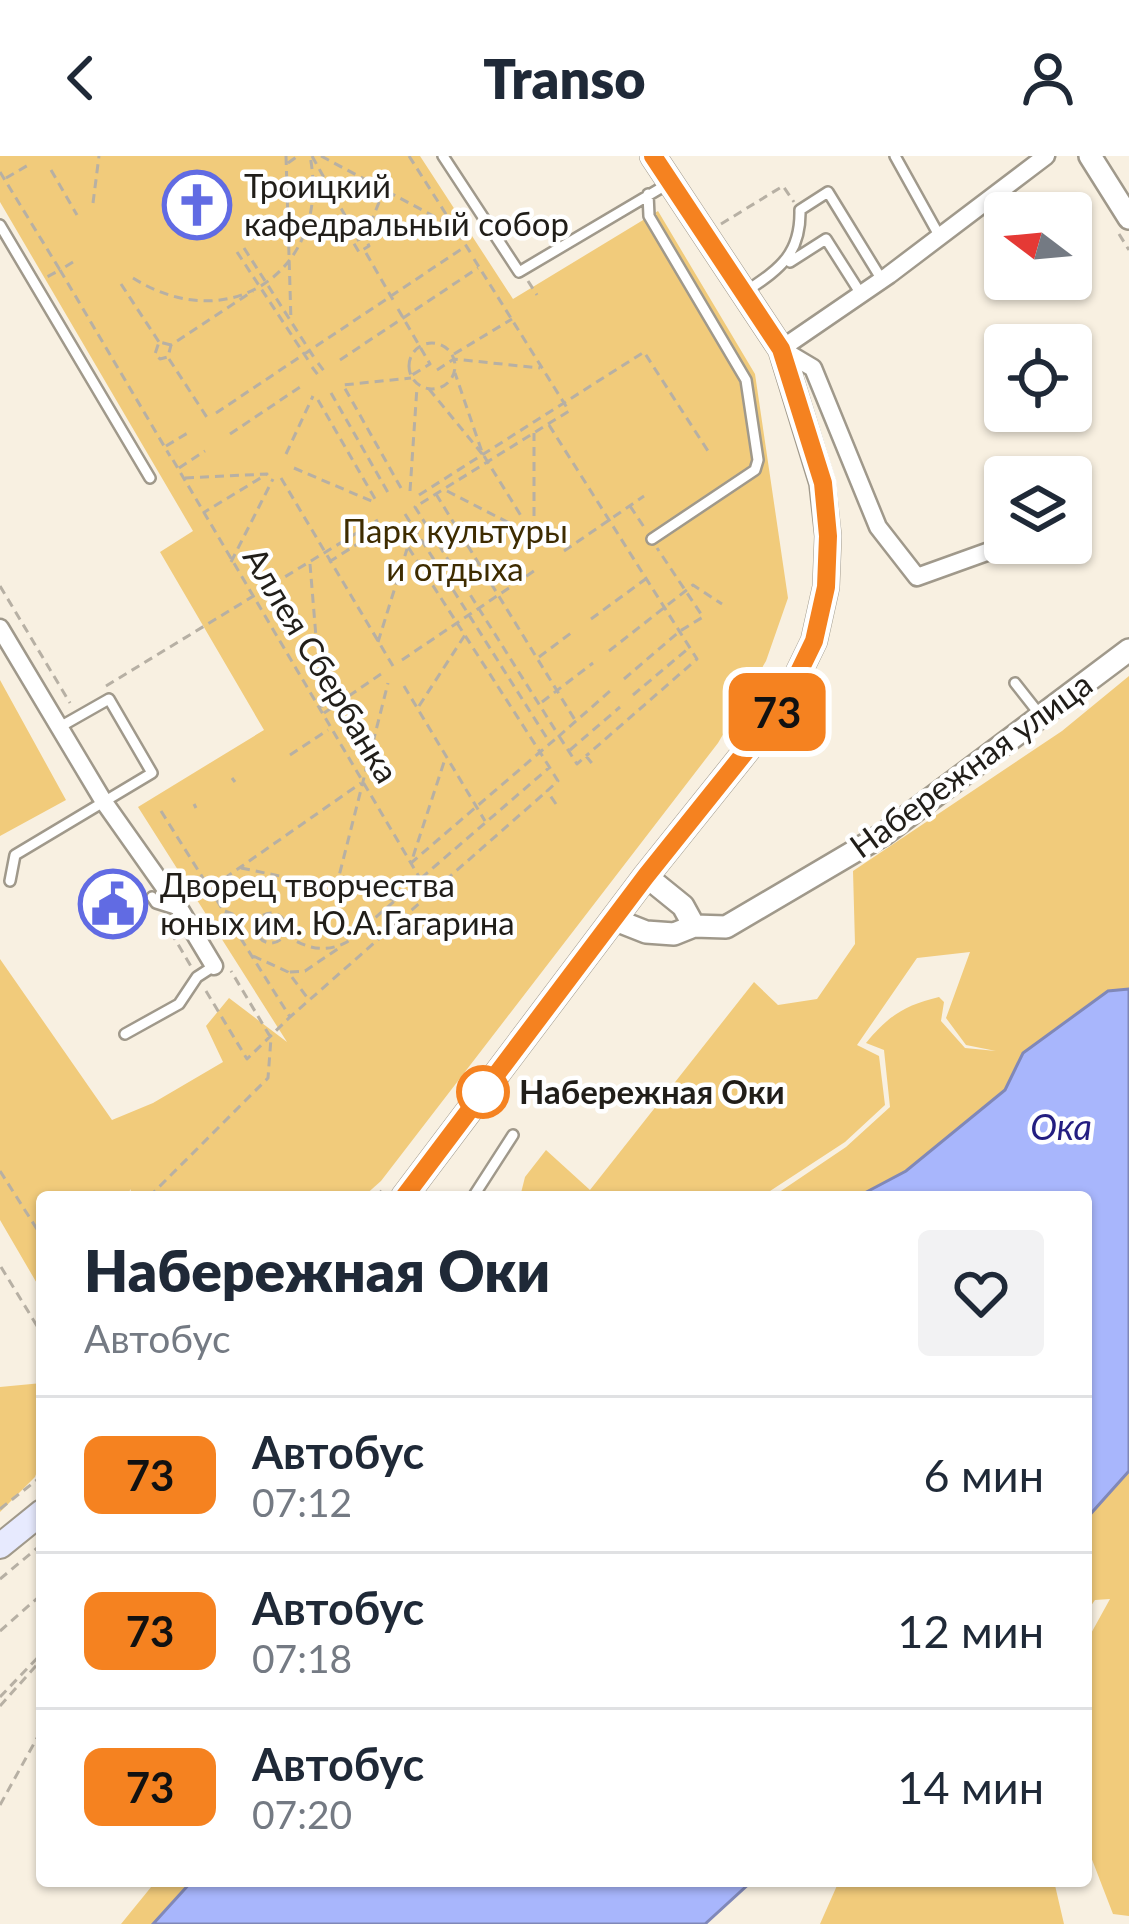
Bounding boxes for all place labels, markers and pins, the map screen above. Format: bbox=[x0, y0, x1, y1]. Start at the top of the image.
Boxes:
place label: Троицкий кафедральный собор bbox=[244, 165, 569, 243]
church icon: Троицкий кафедральный собор bbox=[162, 170, 232, 240]
place label: Дворец творчества юных им. Ю.А.Гагарина bbox=[160, 864, 515, 942]
public building icon: Дворец творчества юных им. Ю.А.Гагарина bbox=[78, 869, 148, 939]
marker: Набережная Оки bbox=[458, 1067, 508, 1117]
place label: Набережная Оки bbox=[519, 1071, 785, 1111]

